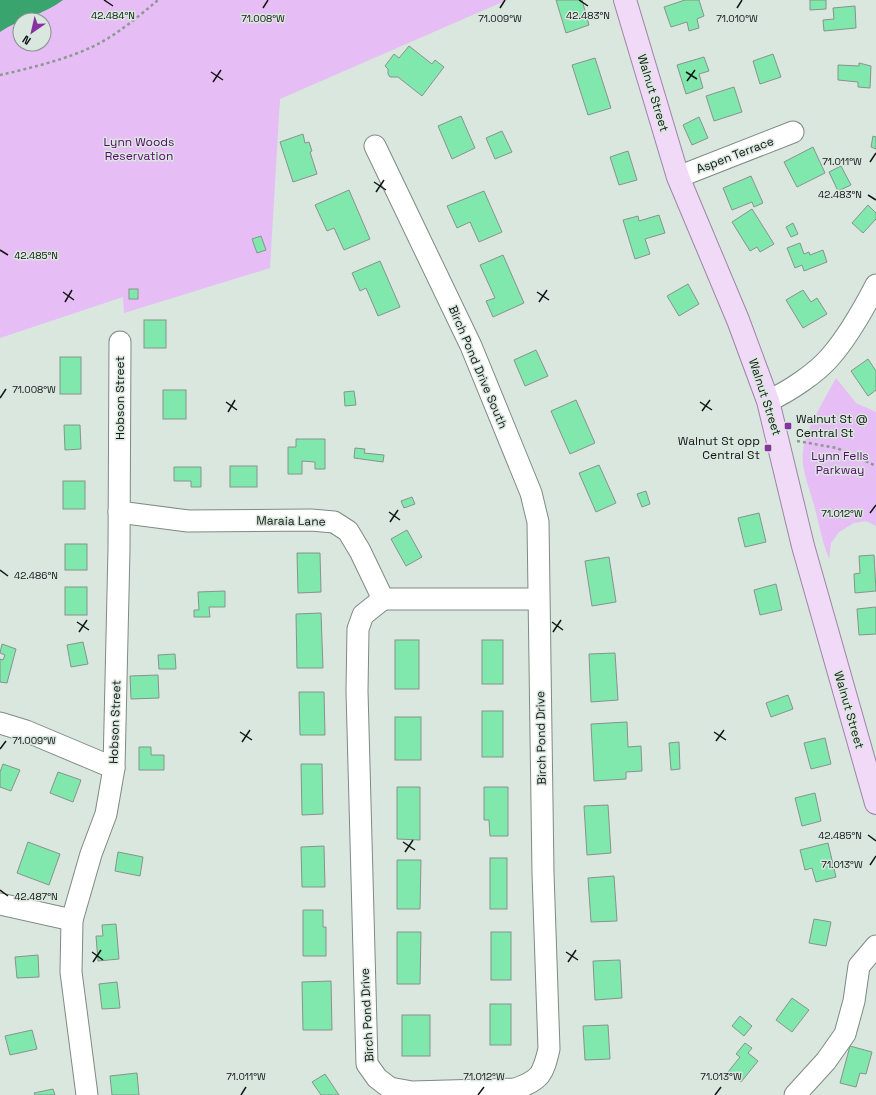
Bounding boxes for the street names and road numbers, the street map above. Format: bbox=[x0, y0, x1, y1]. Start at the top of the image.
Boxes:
street label: Walnut Street bbox=[634, 52, 672, 134]
street label: Aspen Terrace bbox=[694, 133, 776, 177]
street label: Birch Pond Drive South bbox=[445, 303, 511, 431]
street label: Hobson Street bbox=[112, 356, 128, 440]
street label: Walnut Street bbox=[745, 356, 785, 438]
street label: Maraia Lane bbox=[256, 512, 326, 530]
street label: Walnut Street bbox=[830, 669, 868, 751]
street label: Hobson Street bbox=[106, 680, 124, 764]
street label: Birch Pond Drive bbox=[532, 691, 550, 785]
street label: Birch Pond Drive bbox=[357, 968, 377, 1062]

